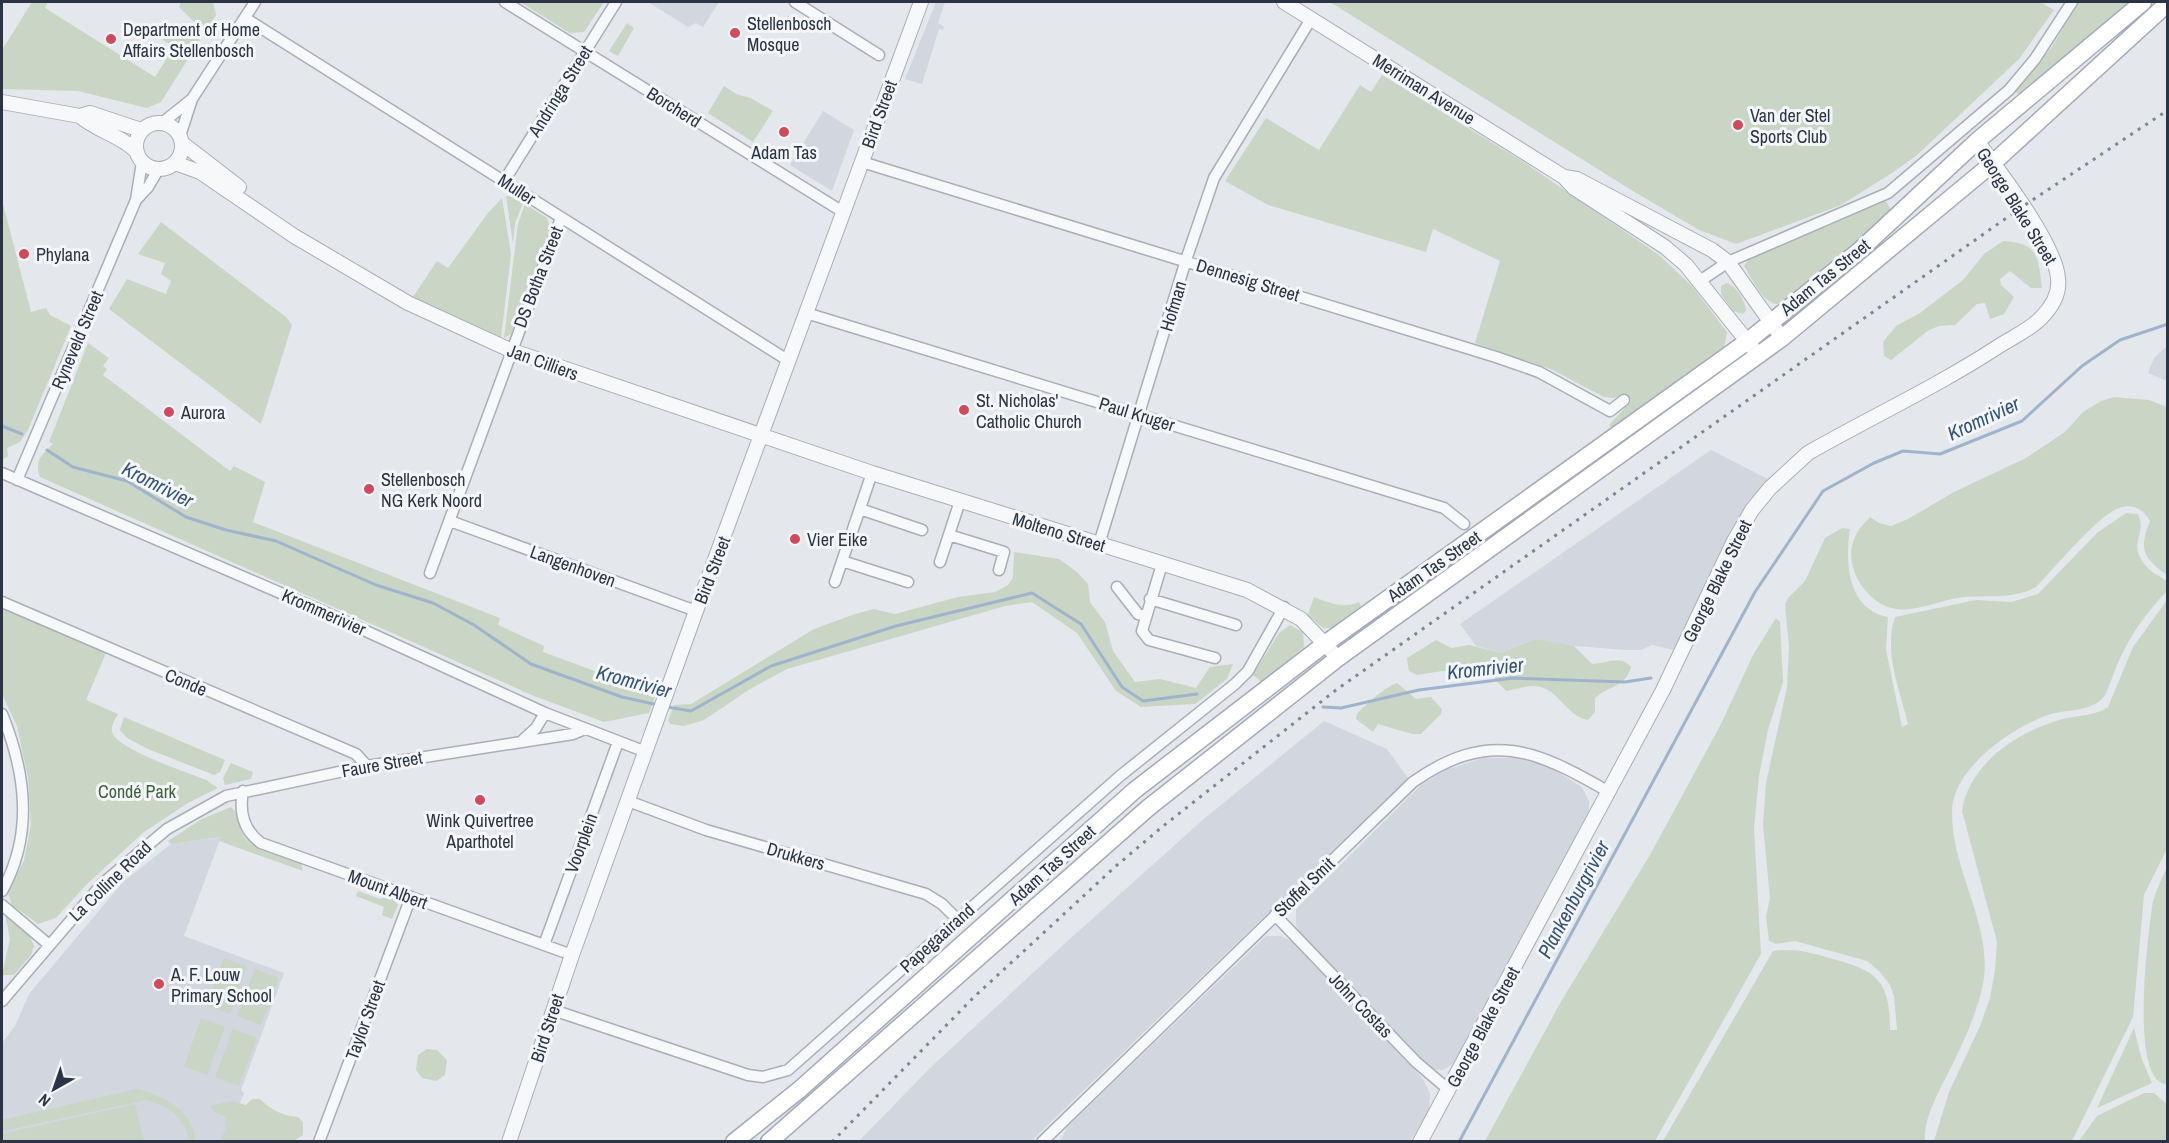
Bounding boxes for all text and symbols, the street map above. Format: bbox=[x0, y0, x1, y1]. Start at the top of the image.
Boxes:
place label: Stellenbosch Mosque bbox=[747, 11, 832, 57]
place label: Department of Home Affairs Stellenbosch bbox=[122, 17, 260, 63]
marker: Stellenbosch Mosque bbox=[728, 26, 742, 40]
marker: Department of Home Affairs Stellenbosch bbox=[104, 32, 118, 46]
street label: Andringa Street bbox=[521, 41, 598, 142]
street label: Merriman Avenue bbox=[1368, 48, 1480, 130]
street label: Bird Street bbox=[855, 77, 903, 151]
street label: Borcherd bbox=[642, 81, 706, 133]
place label: Van der Stel Sports Club bbox=[1750, 103, 1830, 149]
marker: Van der Stel Sports Club bbox=[1731, 118, 1745, 132]
marker: Adam Tas bbox=[777, 125, 791, 139]
place label: Adam Tas bbox=[750, 140, 817, 165]
street label: George Blake Street bbox=[1971, 143, 2063, 269]
street label: Muller bbox=[493, 168, 541, 210]
street label: DS Botha Street bbox=[507, 223, 569, 331]
street label: Adam Tas Street bbox=[1774, 233, 1875, 322]
place label: Phylana bbox=[36, 242, 89, 267]
marker: Phylana bbox=[17, 247, 31, 261]
street label: Dennesig Street bbox=[1193, 252, 1303, 308]
street label: Hofman bbox=[1153, 278, 1193, 334]
street label: Ryneveld Street bbox=[45, 287, 109, 393]
street label: Jan Cilliers bbox=[504, 338, 582, 386]
place label: St. Nicholas' Catholic Church bbox=[976, 388, 1082, 434]
water label: Kromrivier bbox=[1943, 389, 2024, 446]
street label: Paul Kruger bbox=[1096, 391, 1178, 437]
place label: Aurora bbox=[180, 400, 225, 425]
marker: St. Nicholas' Catholic Church bbox=[957, 403, 971, 417]
marker: Aurora bbox=[162, 405, 176, 419]
water label: Kromrivier bbox=[118, 455, 199, 514]
place label: Stellenbosch NG Kerk Noord bbox=[381, 467, 482, 513]
marker: Stellenbosch NG Kerk Noord bbox=[362, 482, 376, 496]
street label: Molteno Street bbox=[1009, 506, 1109, 558]
street label: George Blake Street bbox=[1676, 515, 1758, 647]
street label: Adam Tas Street bbox=[1381, 524, 1486, 608]
place label: Vier Eike bbox=[807, 527, 867, 552]
marker: Vier Eike bbox=[788, 532, 802, 546]
street label: Bird Street bbox=[688, 533, 736, 607]
street label: Langenhoven bbox=[527, 539, 619, 593]
street label: Krommerivier bbox=[278, 582, 370, 642]
water label: Kromrivier bbox=[1446, 651, 1525, 685]
water label: Kromrivier bbox=[594, 658, 675, 704]
street label: Conde bbox=[161, 662, 211, 702]
street label: Faure Street bbox=[340, 745, 424, 783]
park label: Condé Park bbox=[98, 779, 177, 804]
marker: Wink Quivertree Aparthotel bbox=[473, 793, 487, 807]
place label: Wink Quivertree Aparthotel bbox=[426, 808, 534, 854]
street label: Voorplein bbox=[559, 809, 603, 877]
street label: Adam Tas Street bbox=[1002, 819, 1101, 911]
street label: La Colline Road bbox=[63, 835, 157, 927]
water label: Plankenburgrivier bbox=[1531, 835, 1616, 962]
street label: Drukkers bbox=[764, 836, 828, 876]
street label: Stoffel Smit bbox=[1268, 852, 1340, 922]
street label: Mount Albert bbox=[345, 863, 431, 915]
street label: Papegaairand bbox=[894, 898, 980, 978]
place label: A. F. Louw Primary School bbox=[170, 962, 272, 1008]
street label: George Blake Street bbox=[1441, 962, 1525, 1092]
street label: John Costas bbox=[1324, 967, 1398, 1043]
marker: A. F. Louw Primary School bbox=[152, 977, 166, 991]
street label: Taylor Street bbox=[339, 977, 391, 1063]
street label: Bird Street bbox=[524, 991, 570, 1065]
north arrow bbox=[24, 1059, 84, 1119]
text: N bbox=[34, 1089, 55, 1112]

